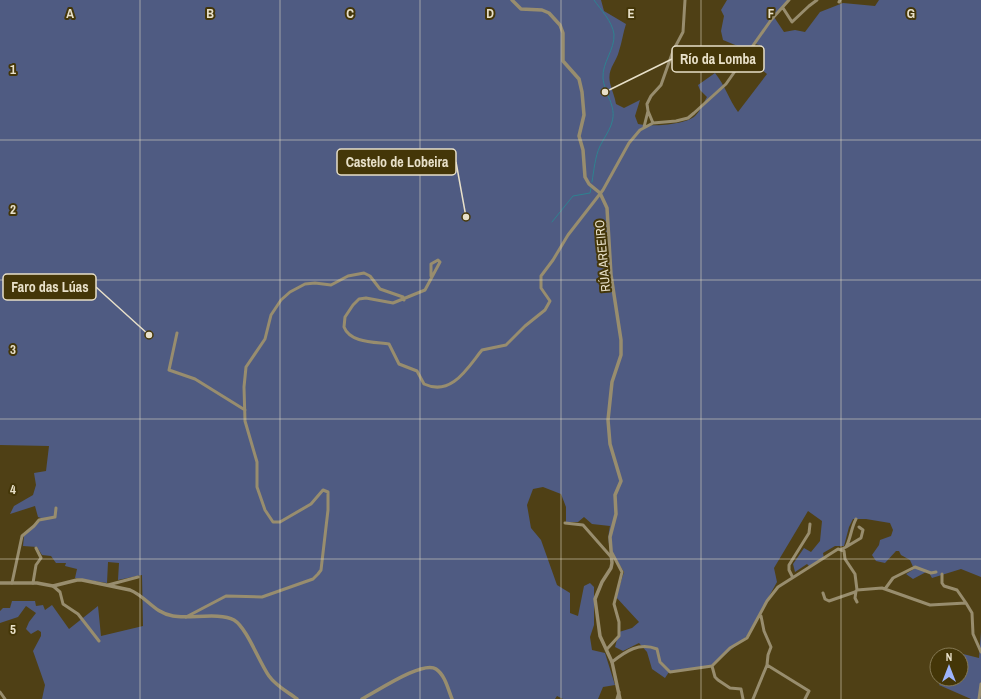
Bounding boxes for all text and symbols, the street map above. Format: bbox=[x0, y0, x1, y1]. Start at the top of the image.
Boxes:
text: A bbox=[66, 5, 74, 22]
text: B bbox=[206, 5, 214, 22]
text: C bbox=[346, 5, 354, 22]
text: D bbox=[486, 5, 494, 22]
text: E bbox=[627, 5, 635, 22]
text: F bbox=[768, 5, 775, 22]
text: G bbox=[907, 5, 915, 22]
callout: Río da Lomba bbox=[672, 46, 764, 72]
text: Río da Lomba bbox=[680, 50, 757, 68]
text: 1 bbox=[10, 61, 16, 78]
callout: Castelo de Lobeira bbox=[337, 149, 456, 175]
text: Castelo de Lobeira bbox=[346, 153, 449, 171]
text: 2 bbox=[10, 201, 16, 218]
street label: RÚA AREEIRO bbox=[591, 219, 614, 293]
callout: Faro das Lúas bbox=[3, 274, 96, 300]
text: Faro das Lúas bbox=[11, 278, 89, 296]
text: 3 bbox=[10, 341, 16, 358]
text: 4 bbox=[10, 481, 16, 498]
text: 5 bbox=[10, 621, 16, 638]
north arrow bbox=[929, 647, 969, 687]
text: N bbox=[946, 650, 952, 664]

